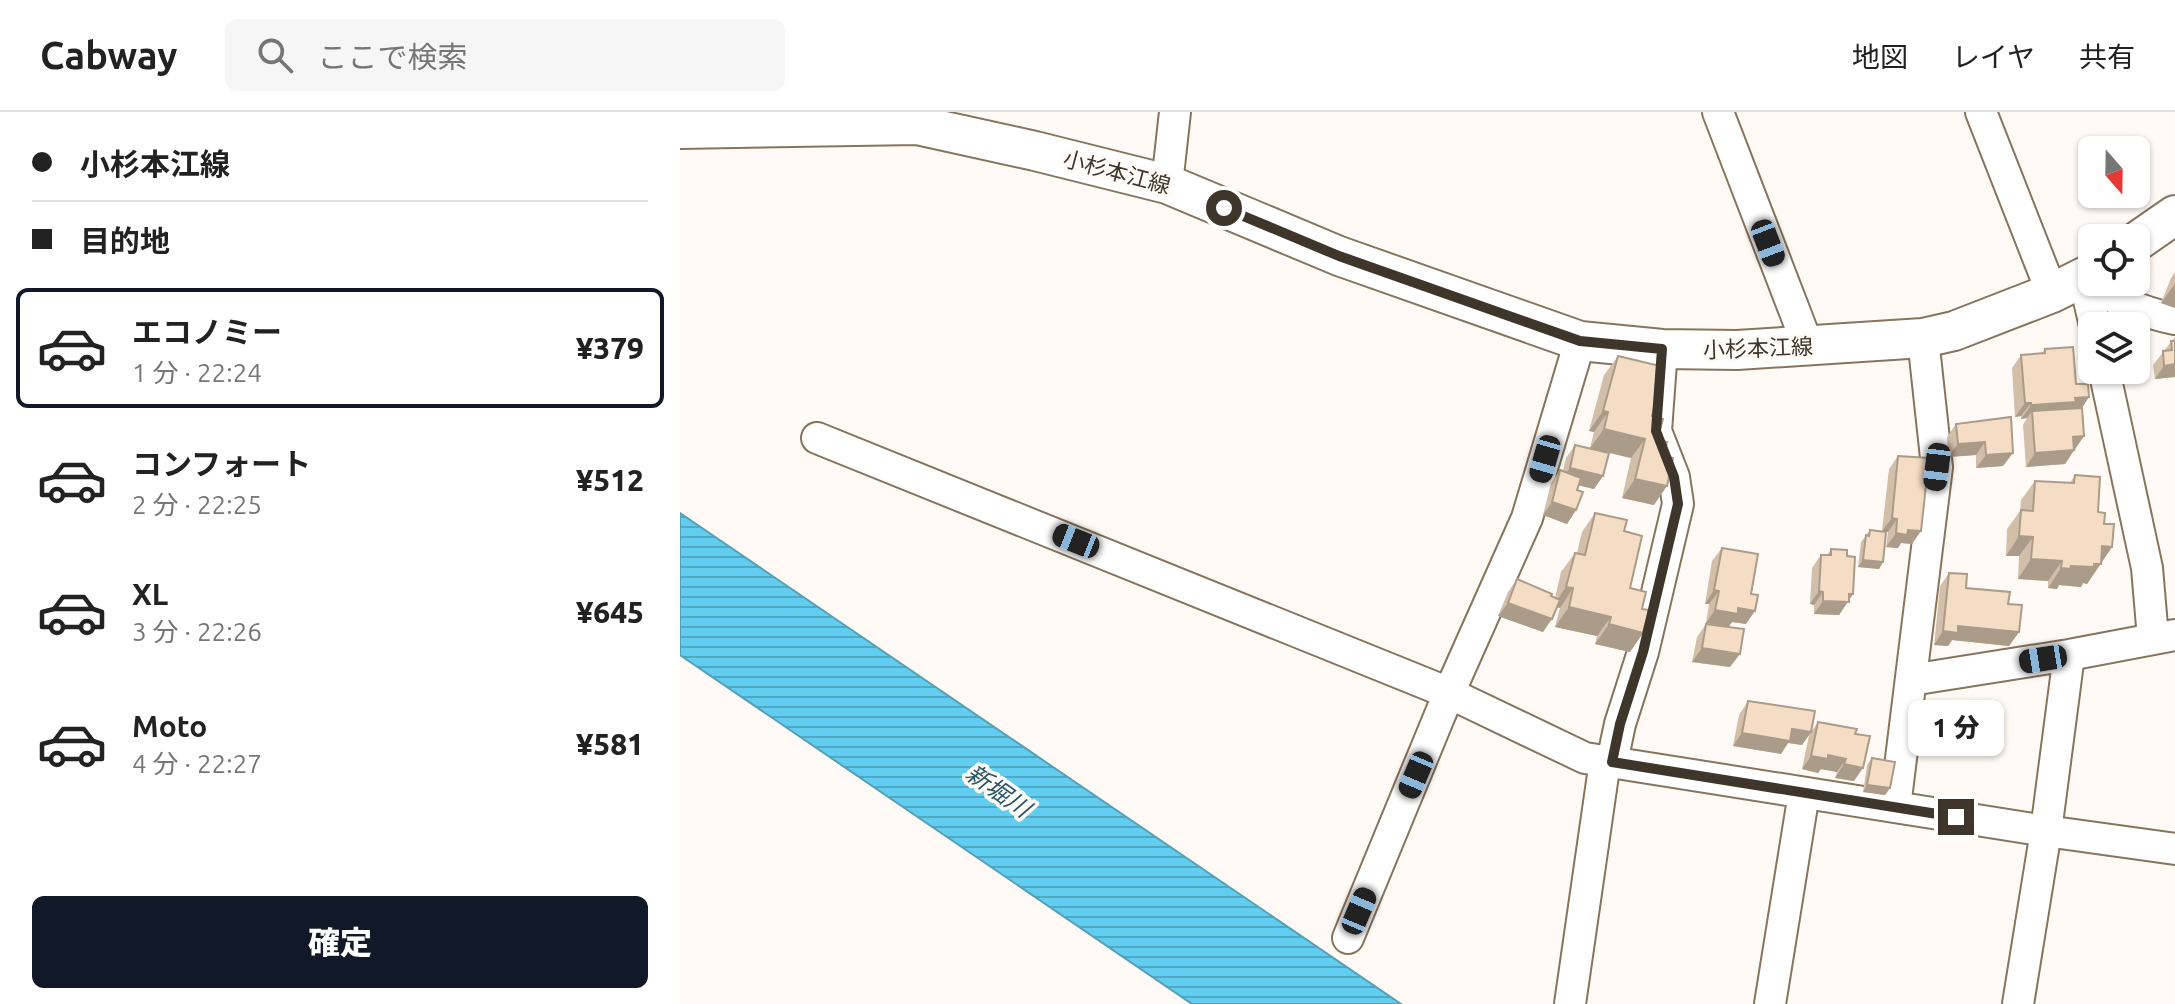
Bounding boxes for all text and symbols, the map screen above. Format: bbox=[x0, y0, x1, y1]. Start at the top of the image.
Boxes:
search box bbox=[225, 19, 785, 91]
icon: search bbox=[253, 33, 297, 77]
text: Cabway bbox=[40, 34, 177, 76]
text: ここで検索 bbox=[317, 40, 467, 74]
text: 地図 bbox=[1852, 41, 1908, 72]
text: レイヤ bbox=[1952, 41, 2035, 72]
text: 共有 bbox=[2079, 41, 2135, 72]
north arrow bbox=[2078, 136, 2150, 208]
map controls bbox=[2078, 136, 2150, 384]
street label: 小杉本江線 bbox=[1061, 145, 1173, 198]
text: 小杉本江線 bbox=[80, 147, 230, 181]
route start bbox=[1206, 190, 1242, 226]
car bbox=[1748, 216, 1788, 270]
text: 目的地 bbox=[80, 224, 170, 258]
button: locate bbox=[2078, 224, 2150, 296]
icon: car bbox=[36, 312, 108, 384]
button: layers bbox=[2078, 312, 2150, 384]
text: エコノミー bbox=[132, 315, 282, 349]
text: ¥379 bbox=[576, 331, 644, 365]
street label: 小杉本江線 bbox=[1703, 333, 1813, 362]
text: 1 分 · 22:24 bbox=[132, 358, 262, 387]
car bbox=[1527, 433, 1563, 485]
car bbox=[1922, 442, 1952, 492]
icon: car bbox=[36, 444, 108, 516]
text: コンフォート bbox=[132, 447, 311, 481]
text: ¥512 bbox=[576, 463, 644, 497]
text: 2 分 · 22:25 bbox=[132, 490, 262, 519]
car bbox=[1049, 521, 1103, 561]
icon: car bbox=[36, 576, 108, 648]
text: XL bbox=[132, 577, 168, 611]
text: ¥645 bbox=[576, 595, 644, 629]
text: 3 分 · 22:26 bbox=[132, 617, 262, 646]
car bbox=[2017, 643, 2069, 675]
callout: 1 分 bbox=[1908, 701, 2004, 757]
icon: car bbox=[36, 708, 108, 780]
text: Moto bbox=[132, 709, 207, 743]
text: 1 分 bbox=[1933, 713, 1979, 742]
text: ¥581 bbox=[576, 727, 644, 761]
car bbox=[1396, 748, 1436, 802]
text: 4 分 · 22:27 bbox=[132, 749, 262, 778]
water label: 新堀川 bbox=[961, 759, 1038, 824]
route end bbox=[1938, 799, 1974, 835]
car bbox=[1339, 884, 1379, 938]
button: 確定 bbox=[32, 896, 648, 988]

